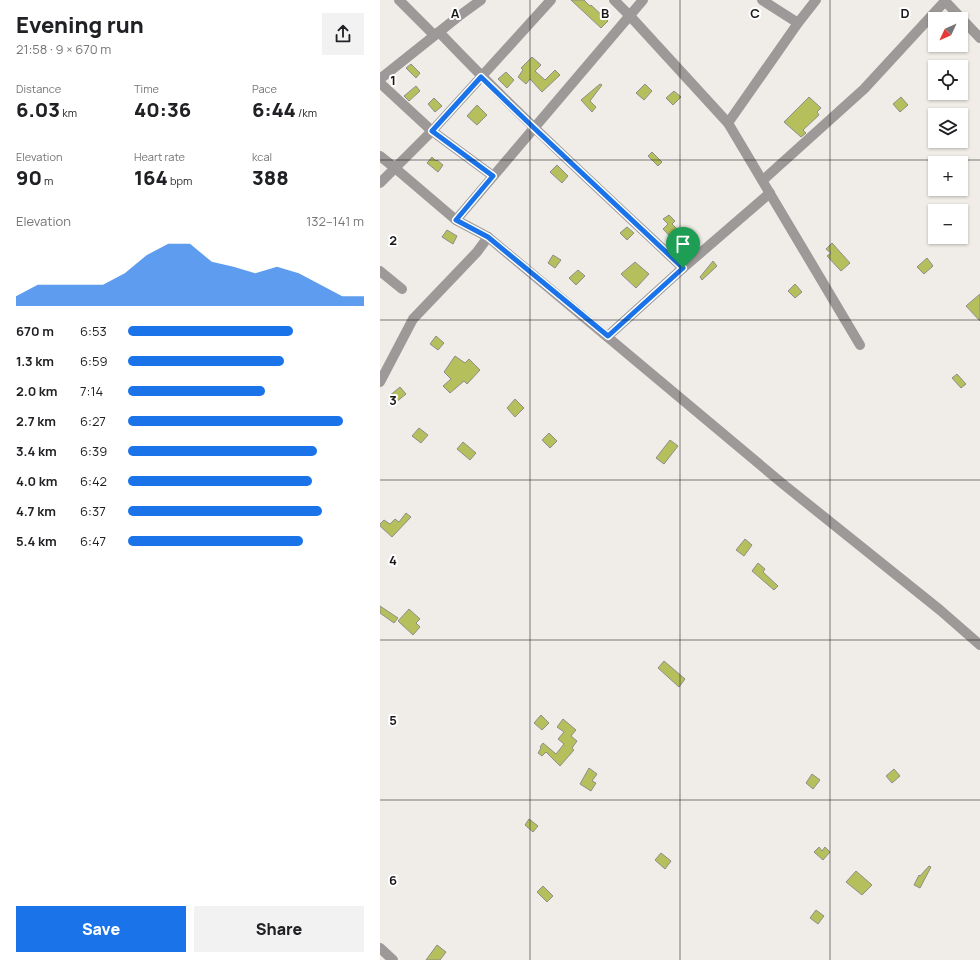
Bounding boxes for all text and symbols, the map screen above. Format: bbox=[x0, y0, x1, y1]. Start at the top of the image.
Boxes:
text: A bbox=[451, 4, 460, 22]
text: B bbox=[601, 4, 609, 22]
text: C bbox=[750, 4, 760, 22]
text: D bbox=[900, 4, 910, 22]
text: Evening run bbox=[16, 10, 144, 40]
north arrow bbox=[928, 12, 968, 52]
map controls bbox=[928, 12, 968, 244]
button: share bbox=[322, 13, 364, 55]
text: 21:58 · 9 × 670 m bbox=[16, 40, 111, 58]
button: locate bbox=[928, 60, 968, 100]
text: 1 bbox=[390, 71, 396, 89]
text: Distance bbox=[16, 81, 61, 96]
text: Time bbox=[134, 81, 159, 96]
text: Pace bbox=[252, 81, 277, 96]
text: 6.03 bbox=[16, 96, 60, 123]
text: 40:36 bbox=[134, 96, 191, 123]
text: 6:44 bbox=[252, 96, 296, 123]
text: km bbox=[60, 105, 77, 120]
text: /km bbox=[296, 105, 317, 120]
button: layers bbox=[928, 108, 968, 148]
text: Elevation bbox=[16, 149, 62, 164]
text: Heart rate bbox=[134, 149, 185, 164]
text: kcal bbox=[252, 149, 272, 164]
button: + bbox=[928, 156, 968, 196]
text: 90 bbox=[16, 164, 42, 191]
text: 164 bbox=[134, 164, 168, 191]
text: 388 bbox=[252, 164, 289, 191]
text: m bbox=[42, 173, 53, 188]
text: bpm bbox=[168, 173, 192, 188]
button: − bbox=[928, 204, 968, 244]
text: Elevation bbox=[16, 212, 71, 230]
text: 132–141 m bbox=[306, 212, 364, 230]
pin bbox=[666, 227, 700, 268]
text: 2 bbox=[389, 231, 397, 249]
icon: arrive bbox=[672, 233, 694, 255]
text: 670 m bbox=[16, 322, 54, 340]
text: 6:53 bbox=[80, 322, 107, 340]
text: 1.3 km bbox=[16, 352, 54, 370]
text: 6:59 bbox=[80, 352, 108, 370]
text: 2.0 km bbox=[16, 382, 58, 400]
text: 7:14 bbox=[80, 382, 103, 400]
text: 3 bbox=[389, 391, 397, 409]
text: 2.7 km bbox=[16, 412, 56, 430]
text: 6:27 bbox=[80, 412, 106, 430]
text: 3.4 km bbox=[16, 442, 57, 460]
text: 6:39 bbox=[80, 442, 107, 460]
text: 4.0 km bbox=[16, 472, 57, 490]
text: 6:42 bbox=[80, 472, 107, 490]
text: 4.7 km bbox=[16, 502, 56, 520]
text: 6:37 bbox=[80, 502, 106, 520]
text: 5.4 km bbox=[16, 532, 57, 550]
text: 6:47 bbox=[80, 532, 106, 550]
text: 4 bbox=[389, 551, 397, 569]
text: 5 bbox=[389, 711, 397, 729]
text: 6 bbox=[389, 871, 397, 889]
button: Save bbox=[16, 906, 186, 952]
button: Share bbox=[194, 906, 364, 952]

